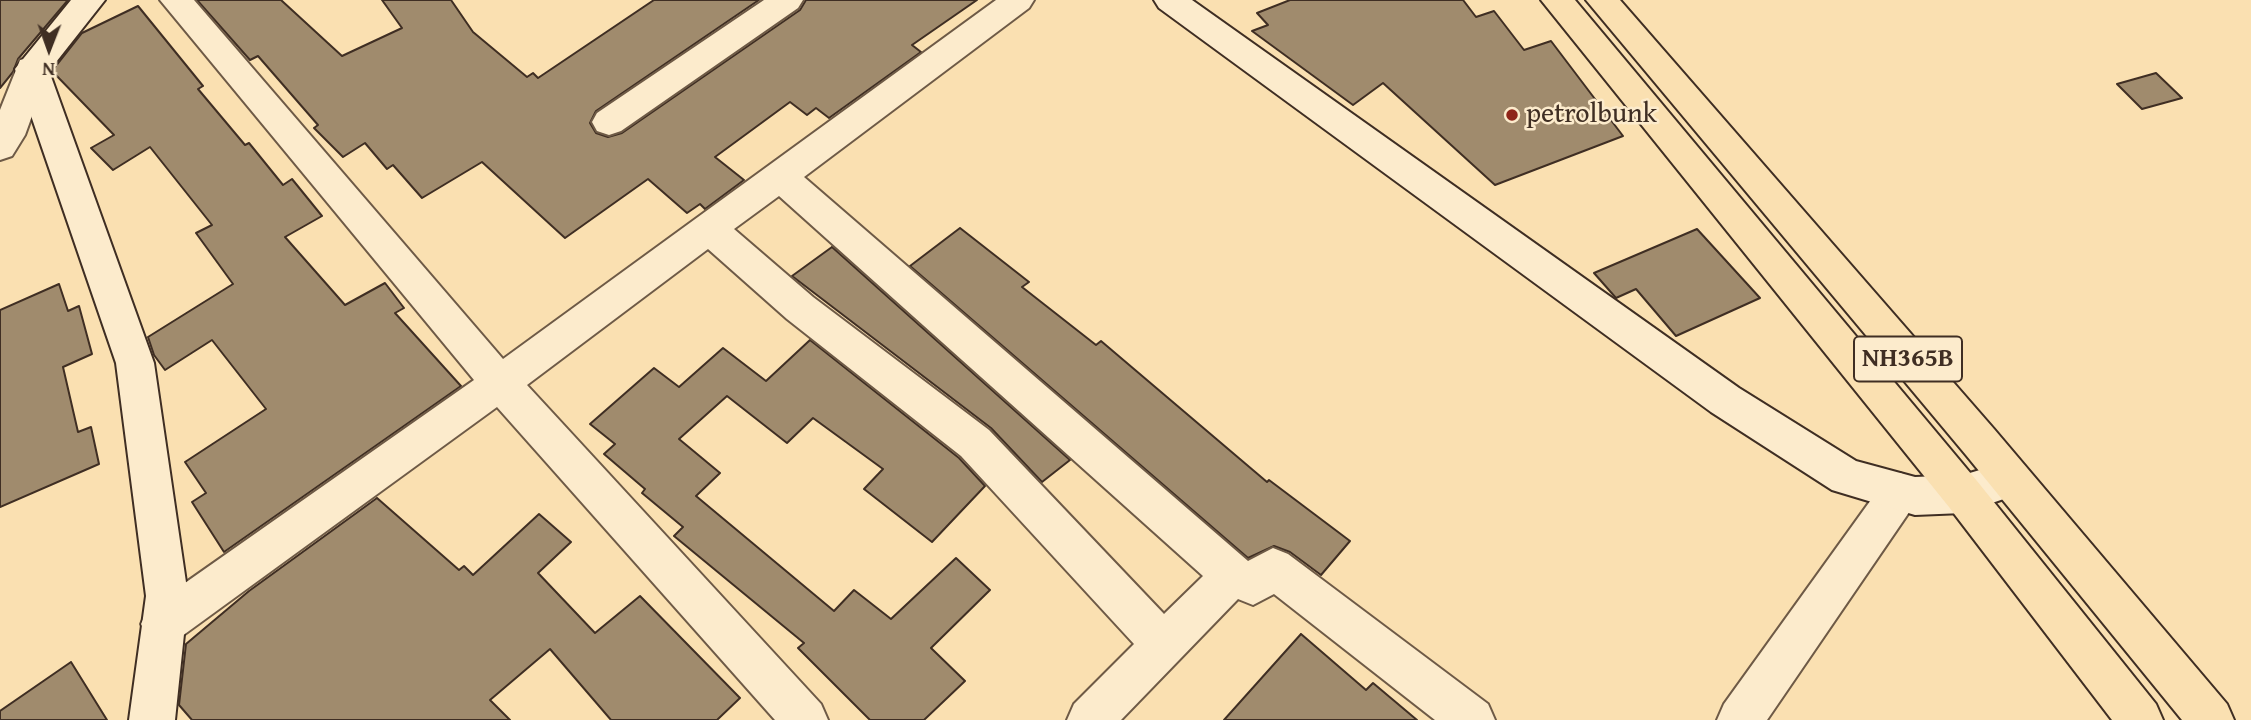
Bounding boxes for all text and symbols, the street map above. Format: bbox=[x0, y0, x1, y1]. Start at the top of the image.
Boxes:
north arrow bbox=[14, 14, 84, 84]
text: N bbox=[42, 56, 55, 84]
place label: petrolbunk bbox=[1526, 98, 1657, 132]
marker: petrolbunk bbox=[1504, 107, 1520, 123]
road number: NH365B bbox=[1854, 336, 1962, 382]

